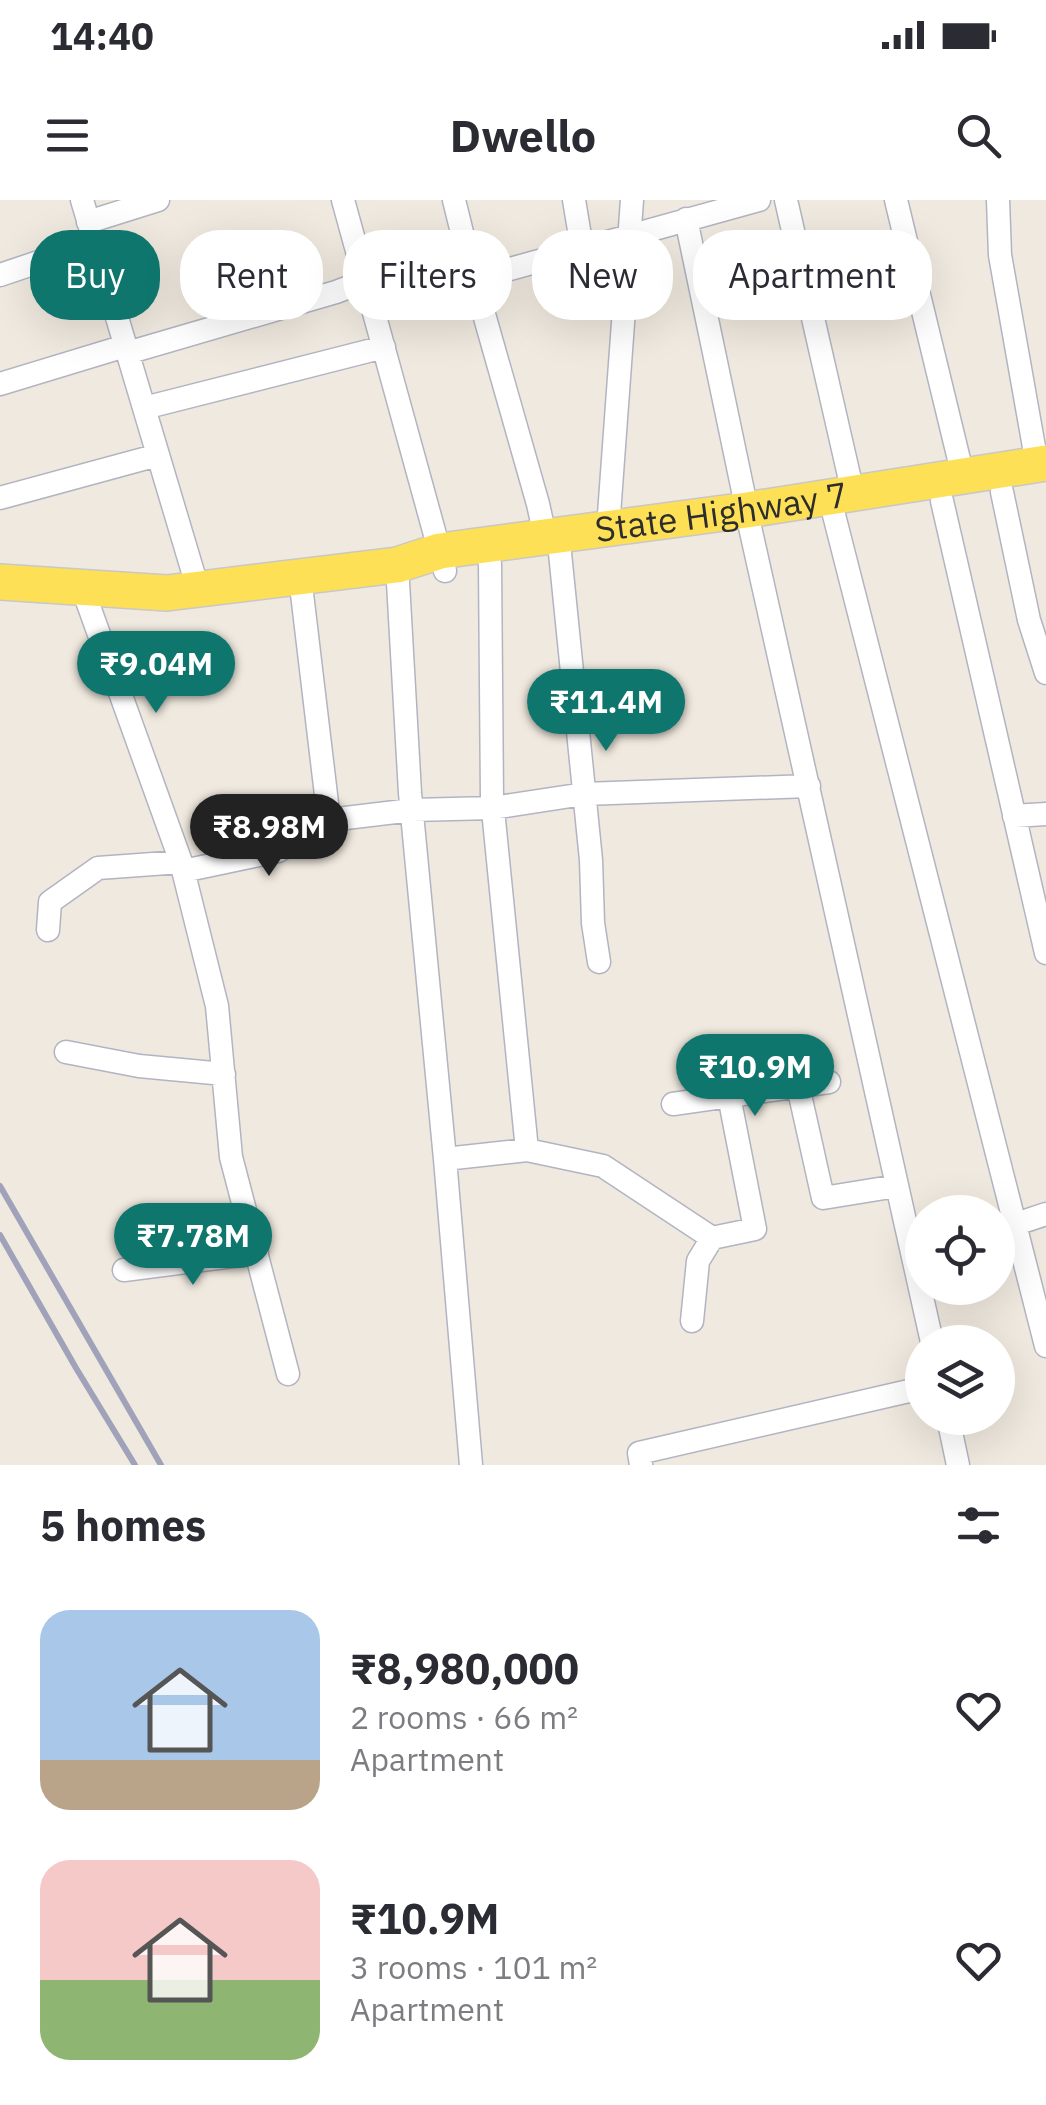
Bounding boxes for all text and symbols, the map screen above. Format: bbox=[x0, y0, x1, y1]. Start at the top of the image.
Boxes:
text: 14:40 bbox=[50, 11, 154, 60]
text: Dwello bbox=[450, 106, 596, 164]
icon: menu bbox=[40, 108, 95, 163]
icon: search bbox=[951, 108, 1006, 163]
chip: Buy bbox=[30, 230, 160, 320]
chip: Rent bbox=[180, 230, 323, 320]
chip: Filters bbox=[343, 230, 512, 320]
chip: New bbox=[532, 230, 673, 320]
chip: Apartment bbox=[693, 230, 932, 320]
street label: State Highway 7 bbox=[592, 471, 850, 552]
pin: ₹9.04M bbox=[75, 631, 237, 716]
text: ₹9.04M bbox=[99, 642, 213, 684]
pin: ₹11.4M bbox=[525, 669, 687, 754]
text: ₹11.4M bbox=[549, 680, 663, 722]
pin: ₹8.98M bbox=[188, 794, 350, 879]
text: ₹8.98M bbox=[212, 805, 326, 847]
pin: ₹10.9M bbox=[674, 1034, 836, 1119]
text: ₹10.9M bbox=[698, 1045, 812, 1087]
map controls bbox=[905, 1195, 1015, 1435]
button: locate bbox=[905, 1195, 1015, 1305]
pin: ₹7.78M bbox=[112, 1203, 274, 1288]
text: ₹7.78M bbox=[136, 1214, 250, 1256]
button: layers bbox=[905, 1325, 1015, 1435]
text: 5 homes bbox=[40, 1498, 206, 1553]
icon: filters bbox=[951, 1498, 1006, 1553]
text: ₹8,980,000 bbox=[350, 1641, 579, 1696]
icon: home bbox=[120, 1650, 240, 1770]
icon: heart bbox=[951, 1683, 1006, 1738]
text: 2 rooms · 66 m² bbox=[350, 1696, 578, 1738]
text: Apartment bbox=[350, 1738, 504, 1780]
text: ₹10.9M bbox=[350, 1891, 499, 1946]
icon: home bbox=[120, 1900, 240, 2020]
icon: heart bbox=[951, 1933, 1006, 1988]
text: 3 rooms · 101 m² bbox=[350, 1946, 597, 1988]
text: Apartment bbox=[350, 1988, 504, 2030]

